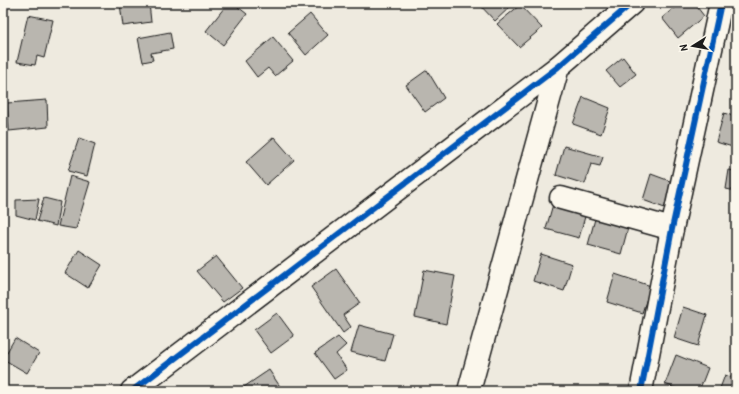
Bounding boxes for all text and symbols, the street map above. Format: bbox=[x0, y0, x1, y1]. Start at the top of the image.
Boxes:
north arrow bbox=[673, 26, 713, 66]
text: N bbox=[676, 44, 691, 52]

